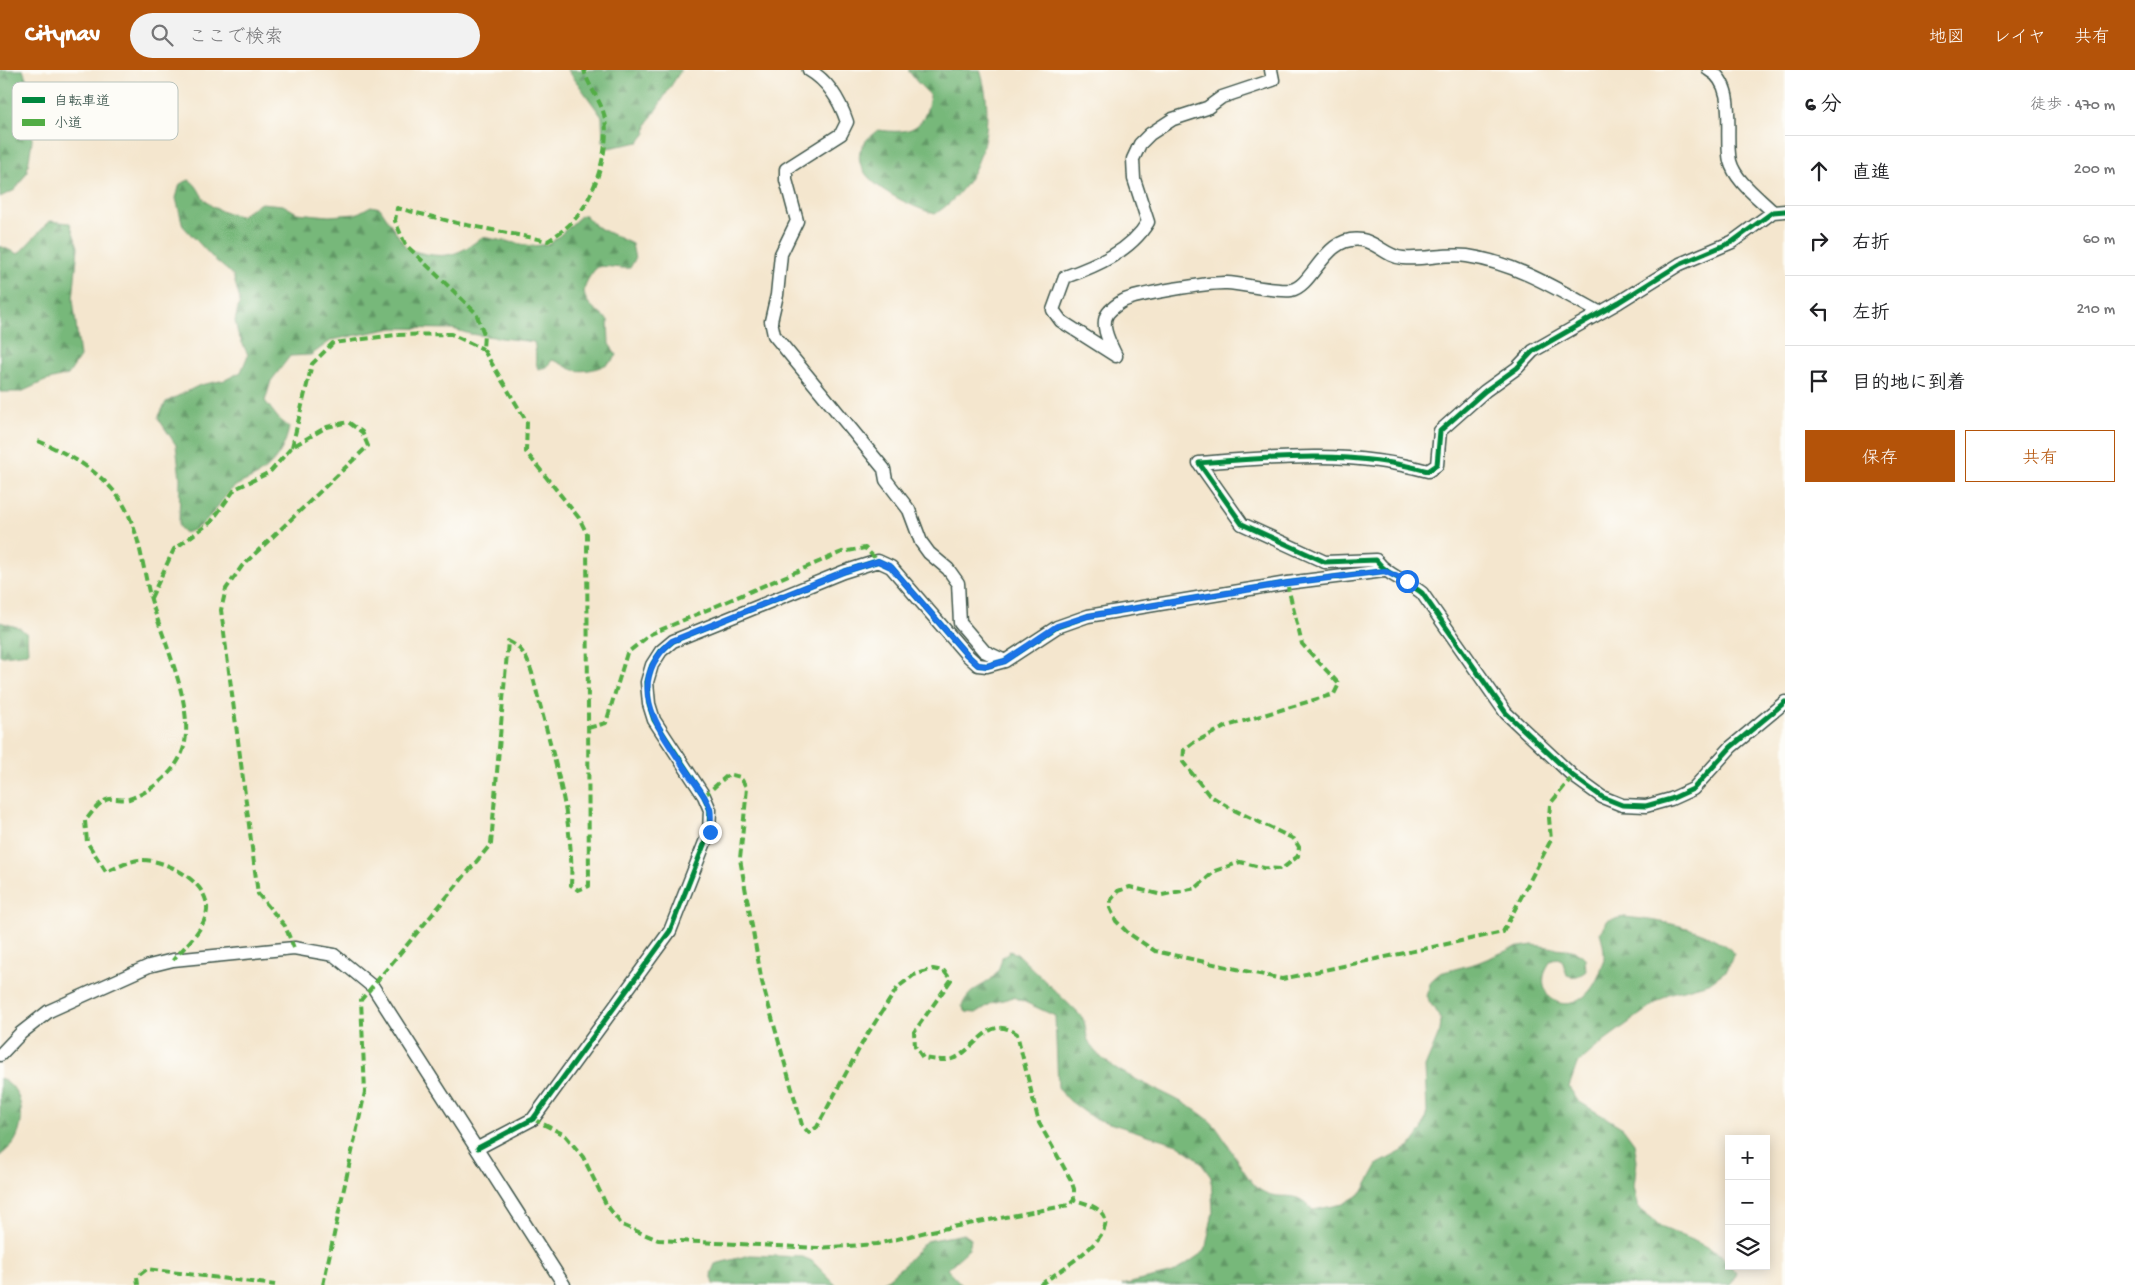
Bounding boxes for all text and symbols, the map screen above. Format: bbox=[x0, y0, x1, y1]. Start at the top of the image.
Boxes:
search box bbox=[130, 13, 480, 58]
text: Citynav bbox=[25, 21, 100, 50]
icon: search bbox=[148, 21, 176, 49]
text: ここで検索 bbox=[188, 27, 283, 50]
text: 地図 bbox=[1929, 28, 1965, 49]
text: レイヤ bbox=[1993, 28, 2046, 49]
text: 共有 bbox=[2074, 28, 2110, 49]
legend bbox=[12, 82, 178, 140]
text: 自転車道 bbox=[54, 94, 110, 111]
text: 6 分 bbox=[1805, 94, 1842, 119]
text: 徒歩 · 470 m bbox=[2030, 97, 2115, 116]
text: 小道 bbox=[54, 116, 82, 133]
icon: ahead bbox=[1805, 157, 1833, 185]
text: 200 m bbox=[2074, 161, 2115, 180]
text: 直進 bbox=[1852, 163, 1890, 186]
icon: right bbox=[1805, 227, 1833, 255]
text: 60 m bbox=[2083, 231, 2115, 250]
text: 右折 bbox=[1852, 233, 1890, 256]
icon: left bbox=[1805, 297, 1833, 325]
text: 210 m bbox=[2076, 301, 2115, 320]
text: 左折 bbox=[1852, 303, 1890, 326]
icon: arrive bbox=[1805, 367, 1833, 395]
text: 目的地に到着 bbox=[1852, 373, 1966, 396]
button: 保存 bbox=[1805, 430, 1955, 482]
button: 共有 bbox=[1965, 430, 2115, 482]
route start bbox=[1396, 570, 1419, 593]
route end bbox=[699, 821, 722, 844]
map controls bbox=[1725, 1135, 1770, 1270]
button: + bbox=[1725, 1135, 1770, 1180]
button: − bbox=[1725, 1180, 1770, 1225]
button: layers bbox=[1725, 1225, 1770, 1270]

